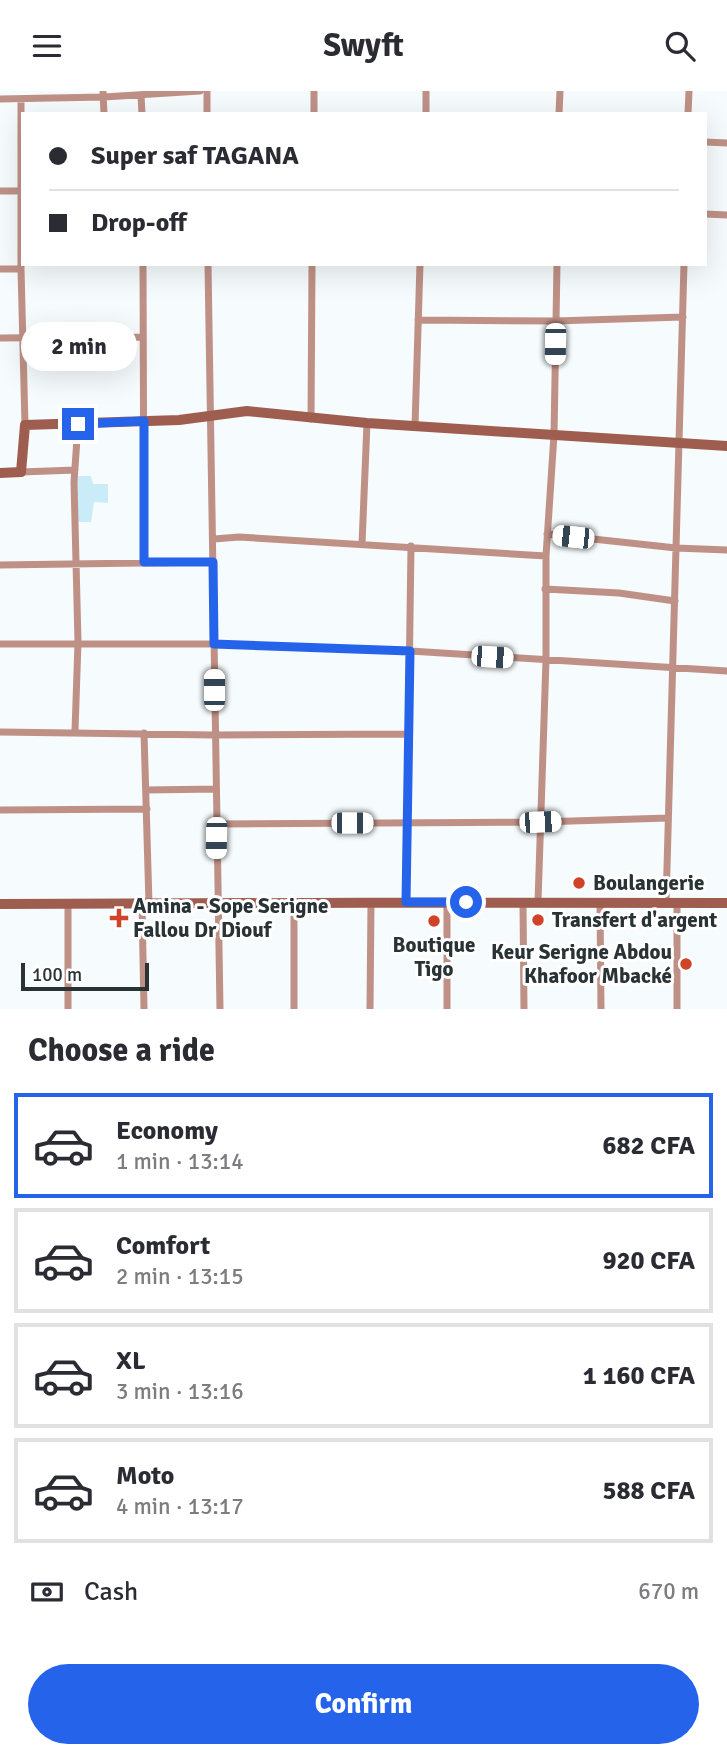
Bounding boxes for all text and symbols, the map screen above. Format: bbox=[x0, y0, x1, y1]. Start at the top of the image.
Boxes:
text: Swyft bbox=[323, 26, 404, 65]
icon: menu bbox=[28, 27, 66, 65]
icon: search bbox=[661, 27, 699, 65]
text: Super saf TAGANA bbox=[91, 140, 299, 172]
text: Drop-off bbox=[91, 207, 187, 239]
callout: 2 min bbox=[20, 323, 136, 371]
car bbox=[545, 323, 566, 365]
text: 2 min bbox=[51, 332, 107, 361]
route end bbox=[62, 408, 94, 440]
car bbox=[552, 524, 595, 550]
car bbox=[471, 645, 514, 669]
car bbox=[204, 669, 225, 711]
car bbox=[519, 811, 562, 833]
car bbox=[332, 813, 374, 834]
car bbox=[206, 817, 227, 859]
place label: Boulangerie bbox=[593, 870, 704, 896]
marker: Boulangerie bbox=[571, 875, 587, 891]
route start bbox=[450, 886, 482, 918]
place label: Amina - Sope Serigne Fallou Dr Diouf bbox=[133, 893, 328, 943]
place label: Transfert d'argent bbox=[552, 907, 717, 933]
marker: Amina - Sope Serigne Fallou Dr Diouf bbox=[111, 910, 127, 926]
marker: Transfert d'argent bbox=[530, 912, 546, 928]
marker: Boutique Tigo bbox=[426, 913, 442, 929]
place label: Boutique Tigo bbox=[393, 932, 475, 982]
place label: Keur Serigne Abdou Khafoor Mbacké bbox=[491, 939, 672, 989]
marker: Keur Serigne Abdou Khafoor Mbacké bbox=[678, 956, 694, 972]
scale bar bbox=[21, 960, 149, 992]
text: 100 m bbox=[32, 963, 82, 987]
text: Choose a ride bbox=[28, 1031, 215, 1070]
icon: car bbox=[32, 1114, 95, 1177]
text: Economy bbox=[116, 1115, 218, 1147]
text: 682 CFA bbox=[603, 1130, 695, 1162]
text: 1 min · 13:14 bbox=[116, 1147, 244, 1176]
icon: car bbox=[32, 1229, 95, 1292]
text: Comfort bbox=[116, 1230, 210, 1262]
text: 920 CFA bbox=[603, 1245, 695, 1277]
text: 2 min · 13:15 bbox=[116, 1262, 244, 1291]
icon: car bbox=[32, 1344, 95, 1407]
text: XL bbox=[116, 1345, 146, 1377]
text: 1 160 CFA bbox=[583, 1360, 695, 1392]
text: 3 min · 13:16 bbox=[116, 1377, 244, 1406]
icon: car bbox=[32, 1459, 95, 1522]
text: Moto bbox=[116, 1460, 174, 1492]
text: 588 CFA bbox=[603, 1475, 695, 1507]
text: 4 min · 13:17 bbox=[116, 1492, 244, 1521]
icon: cash bbox=[28, 1573, 66, 1611]
text: Cash bbox=[84, 1576, 138, 1608]
text: 670 m bbox=[638, 1577, 699, 1606]
button: Confirm bbox=[28, 1664, 699, 1744]

